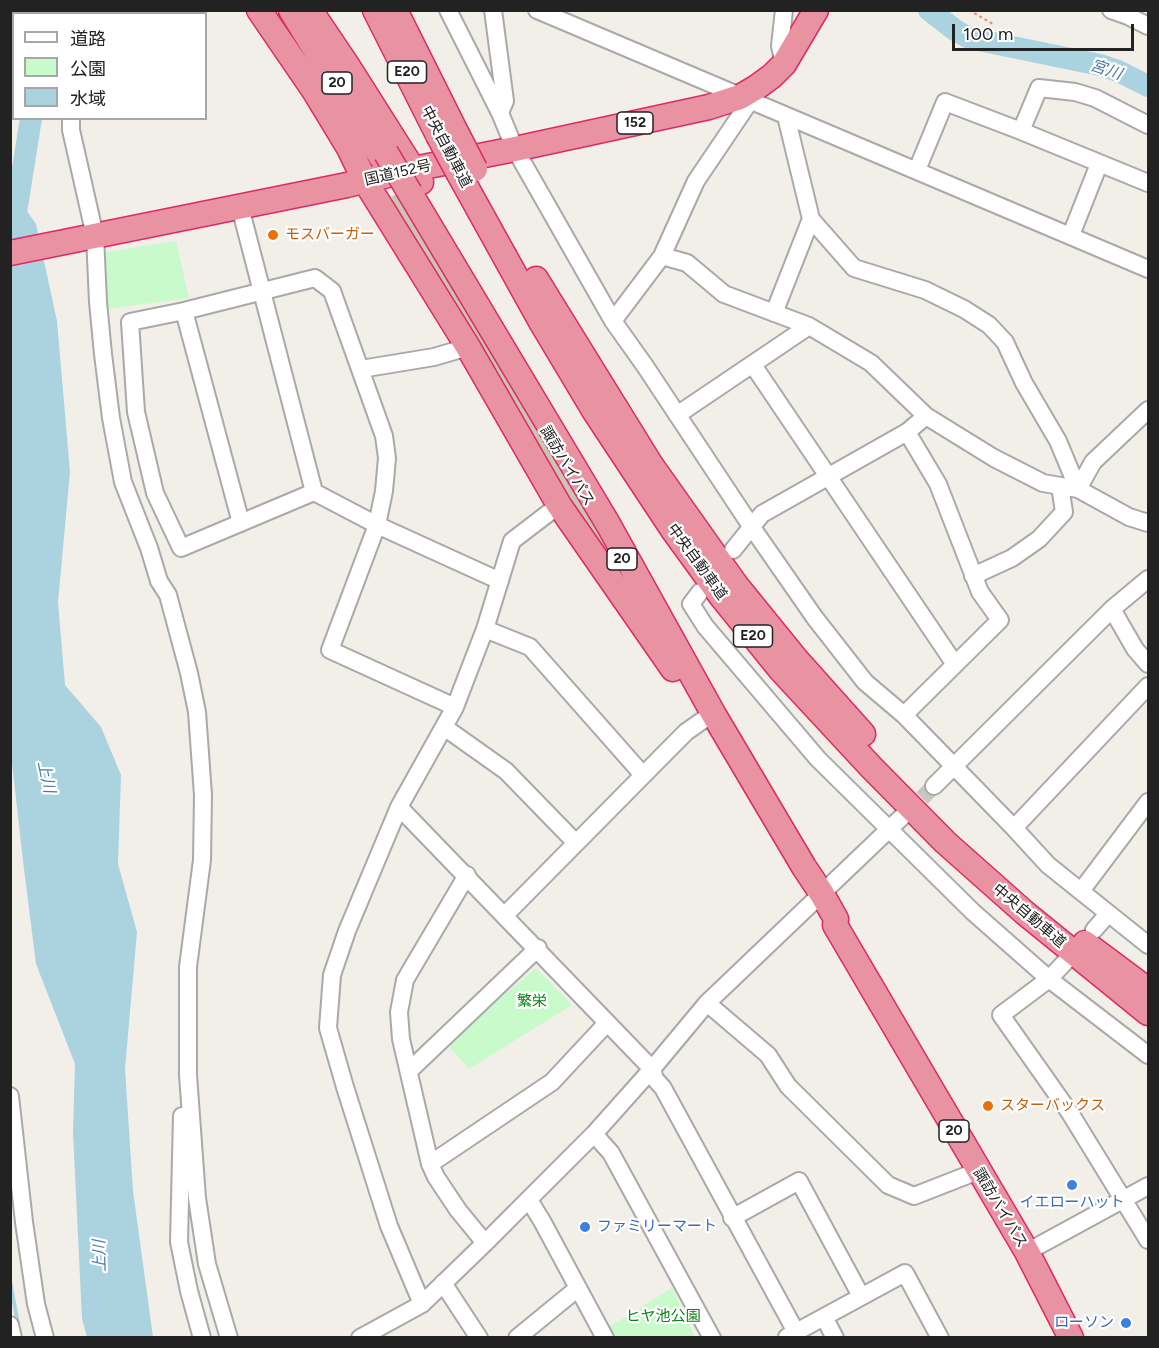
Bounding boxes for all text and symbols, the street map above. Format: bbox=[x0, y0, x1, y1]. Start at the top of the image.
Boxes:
legend bbox=[12, 12, 207, 120]
scale bar bbox=[955, 12, 1136, 50]
text: 100 m bbox=[963, 23, 1013, 45]
text: 道路 bbox=[70, 28, 106, 50]
water label: 宮川 bbox=[1088, 56, 1124, 84]
text: 公園 bbox=[70, 58, 106, 80]
road number: E20 bbox=[388, 61, 426, 83]
road number: 20 bbox=[322, 72, 352, 94]
text: 水域 bbox=[70, 88, 106, 110]
street label: 中央自動車道 bbox=[417, 103, 475, 191]
road number: 152 bbox=[617, 112, 653, 134]
street label: 国道152号 bbox=[363, 157, 433, 189]
place label: モスバーガー bbox=[285, 226, 375, 244]
marker: モスバーガー bbox=[266, 228, 280, 242]
street label: 諏訪バイパス bbox=[536, 423, 598, 509]
street label: 中央自動車道 bbox=[663, 520, 731, 604]
road number: 20 bbox=[607, 548, 637, 570]
road number: E20 bbox=[734, 625, 772, 647]
water label: 上川 bbox=[33, 759, 59, 795]
street label: 中央自動車道 bbox=[989, 880, 1069, 952]
park label: 繁栄 bbox=[517, 993, 547, 1011]
place label: スターバックス bbox=[1000, 1097, 1105, 1115]
marker: スターバックス bbox=[981, 1099, 995, 1113]
road number: 20 bbox=[939, 1120, 969, 1142]
street label: 諏訪バイパス bbox=[969, 1165, 1031, 1251]
marker: イエローハット bbox=[1065, 1178, 1079, 1192]
place label: イエローハット bbox=[1020, 1194, 1124, 1212]
place label: ファミリーマート bbox=[597, 1218, 717, 1236]
marker: ファミリーマート bbox=[578, 1220, 592, 1234]
water label: 上川 bbox=[90, 1240, 110, 1272]
park label: ヒヤ池公園 bbox=[626, 1308, 700, 1326]
place label: ローソン bbox=[1054, 1314, 1114, 1332]
marker: ローソン bbox=[1119, 1316, 1133, 1330]

